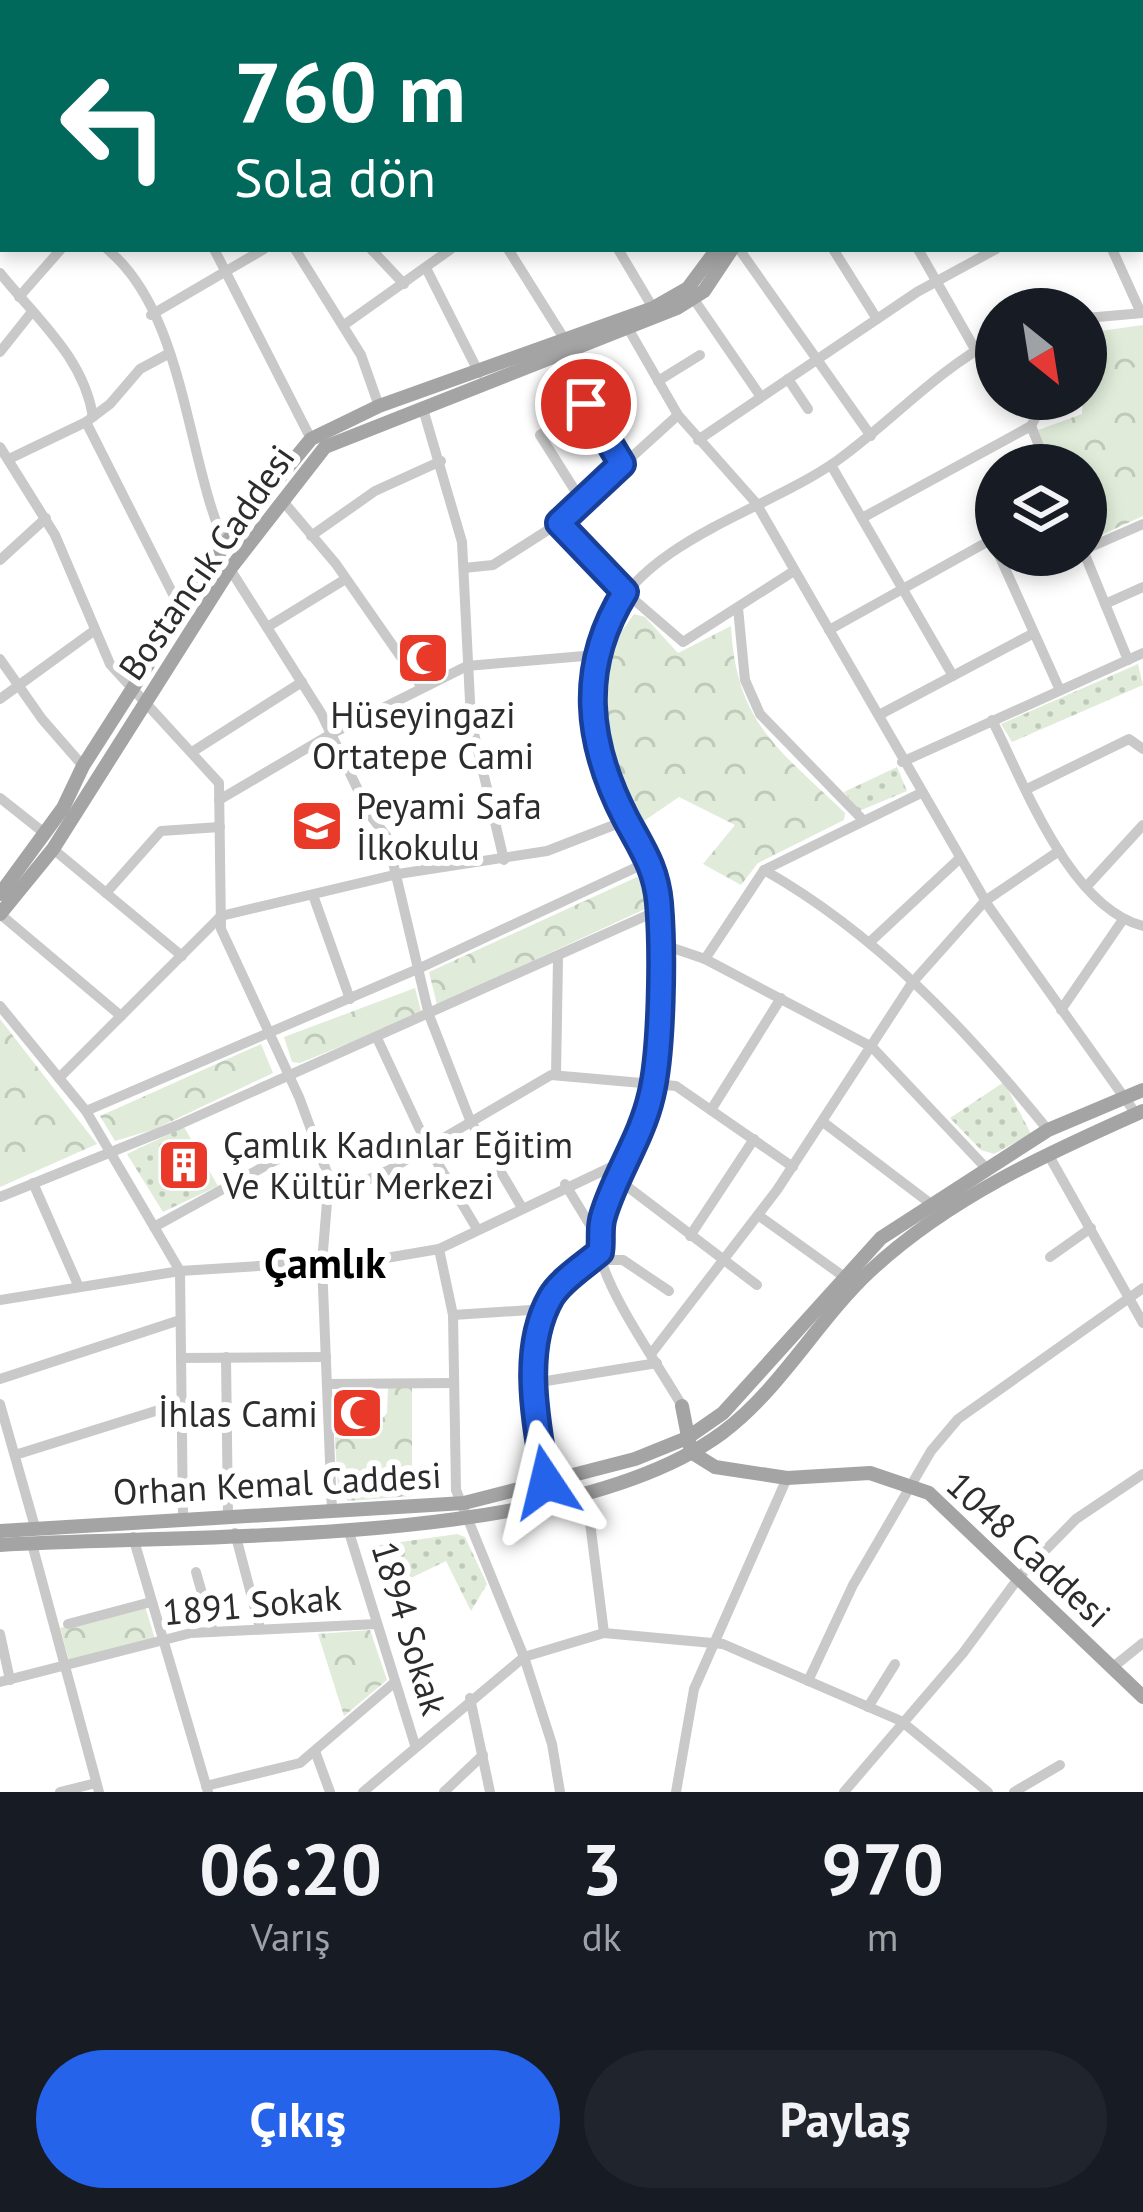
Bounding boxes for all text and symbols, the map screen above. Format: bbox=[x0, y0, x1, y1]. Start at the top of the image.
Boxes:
text: 760 m bbox=[234, 36, 466, 145]
icon: left bbox=[36, 48, 192, 204]
text: Sola dön bbox=[234, 142, 436, 212]
north arrow bbox=[975, 288, 1107, 420]
map controls bbox=[975, 288, 1107, 576]
pin bbox=[535, 353, 637, 455]
icon: arrive bbox=[553, 371, 619, 437]
street label: Bostancık Caddesi bbox=[107, 435, 305, 689]
button: layers bbox=[975, 444, 1107, 576]
mosque icon: Hüseyingazi Ortatepe Cami bbox=[395, 630, 451, 686]
place label: Hüseyingazi Ortatepe Cami bbox=[312, 691, 534, 779]
place label: Peyami Safa İlkokulu bbox=[356, 782, 542, 870]
school or university icon: Peyami Safa İlkokulu bbox=[289, 798, 345, 854]
place label: Çamlık Kadınlar Eğitim Ve Kültür Merkezi bbox=[222, 1121, 573, 1209]
building icon: Çamlık Kadınlar Eğitim Ve Kültür Merkezi bbox=[156, 1137, 212, 1193]
district label: Çamlık bbox=[264, 1235, 386, 1290]
mosque icon: İhlas Cami bbox=[329, 1385, 385, 1441]
place label: İhlas Cami bbox=[158, 1390, 318, 1437]
position arrow bbox=[483, 1419, 609, 1545]
street label: Orhan Kemal Caddesi bbox=[111, 1451, 443, 1515]
street label: 1048 Caddesi bbox=[937, 1461, 1121, 1637]
street label: 1894 Sokak bbox=[361, 1536, 459, 1720]
street label: 1891 Sokak bbox=[161, 1573, 343, 1635]
text: 06:20 bbox=[199, 1822, 382, 1915]
text: 3 bbox=[581, 1822, 622, 1915]
text: 970 bbox=[821, 1822, 944, 1915]
text: Varış bbox=[251, 1911, 330, 1962]
text: dk bbox=[582, 1911, 621, 1962]
text: m bbox=[867, 1911, 898, 1962]
button: Çıkış bbox=[36, 2050, 560, 2188]
button: Paylaş bbox=[584, 2050, 1107, 2188]

